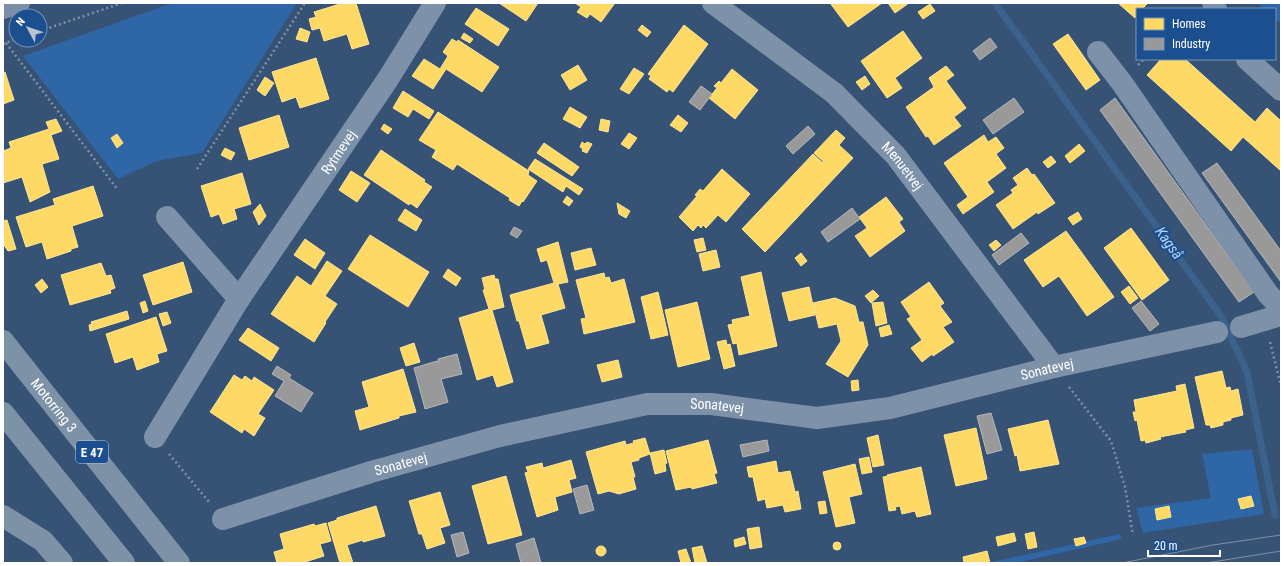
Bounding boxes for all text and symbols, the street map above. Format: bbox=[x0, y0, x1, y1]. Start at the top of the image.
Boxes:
north arrow bbox=[8, 8, 48, 48]
legend bbox=[1136, 8, 1276, 60]
text: N bbox=[14, 15, 28, 29]
text: Homes bbox=[1172, 17, 1206, 31]
text: Industry bbox=[1172, 37, 1210, 51]
street label: Rytmevej bbox=[318, 127, 359, 177]
street label: Menuetvej bbox=[879, 138, 927, 193]
water label: Kagså bbox=[1151, 223, 1187, 263]
street label: Sonatevej bbox=[1019, 355, 1075, 383]
street label: Motorring 3 bbox=[28, 375, 80, 435]
street label: Sonatevej bbox=[690, 396, 745, 416]
road number: E 47 bbox=[76, 441, 108, 463]
street label: Sonatevej bbox=[372, 449, 429, 479]
scale bar bbox=[1148, 532, 1220, 558]
text: 20 m bbox=[1154, 539, 1178, 553]

